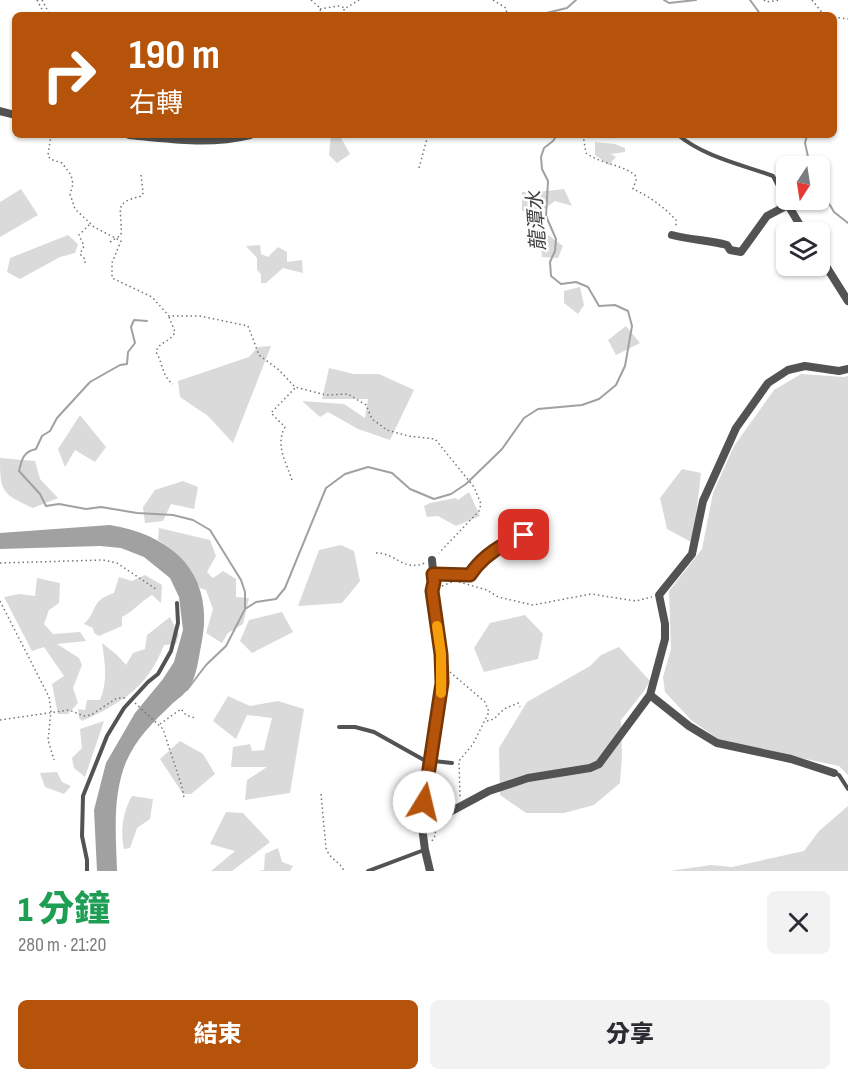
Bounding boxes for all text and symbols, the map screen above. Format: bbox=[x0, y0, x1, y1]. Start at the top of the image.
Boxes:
text: 190 m bbox=[129, 30, 220, 81]
icon: right bbox=[30, 36, 108, 114]
text: 右轉 bbox=[129, 88, 183, 120]
north arrow bbox=[776, 156, 830, 210]
map controls bbox=[776, 156, 830, 276]
water label: 龍潭水 bbox=[523, 189, 551, 252]
button: layers bbox=[776, 222, 830, 276]
pin bbox=[498, 509, 549, 560]
icon: arrive bbox=[507, 518, 540, 551]
position arrow bbox=[392, 770, 456, 834]
text: 1 分鐘 bbox=[18, 889, 110, 932]
button: close bbox=[767, 891, 830, 954]
text: 280 m · 21:20 bbox=[18, 933, 107, 957]
button: 結束 bbox=[18, 1000, 418, 1069]
button: 分享 bbox=[430, 1000, 830, 1069]

